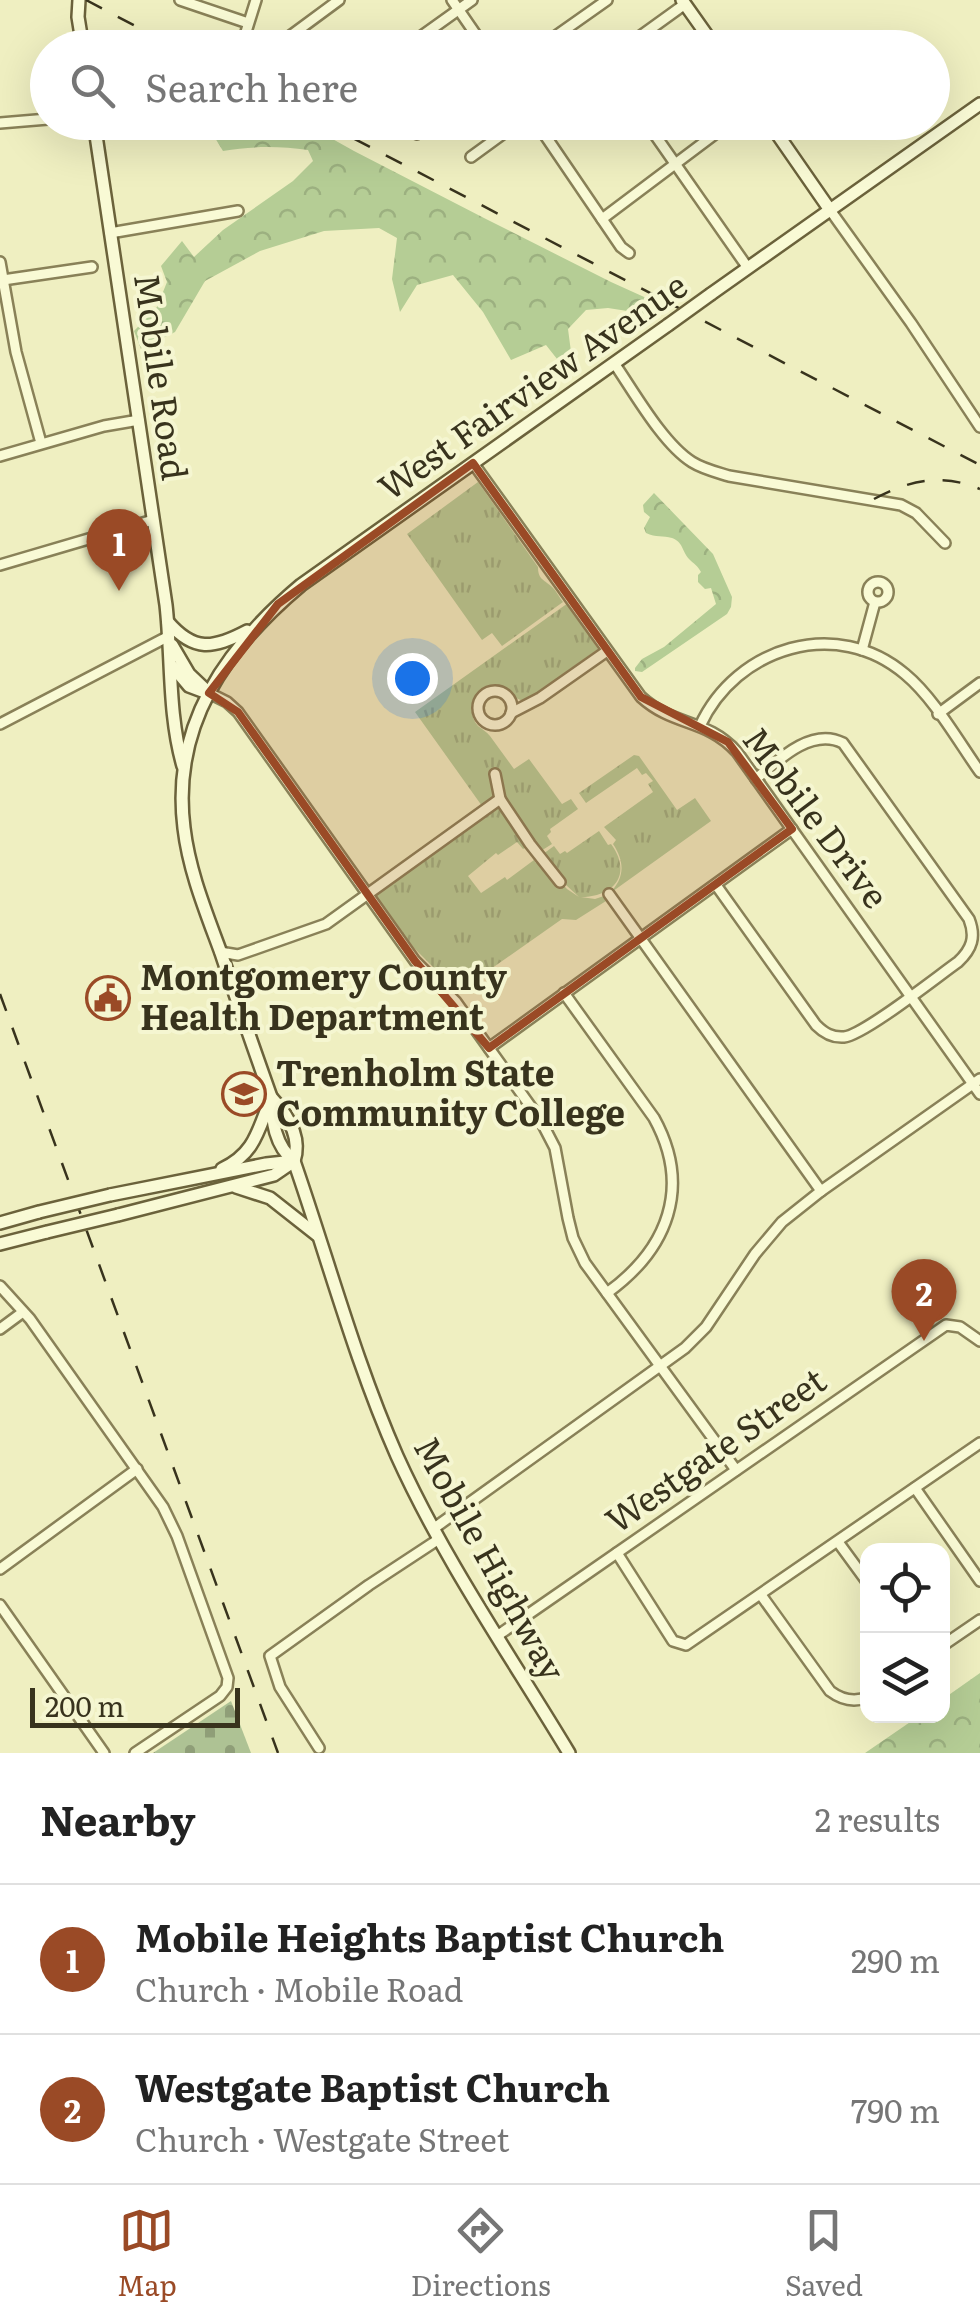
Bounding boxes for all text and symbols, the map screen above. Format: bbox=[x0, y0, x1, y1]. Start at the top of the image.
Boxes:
search box bbox=[30, 30, 950, 140]
text: Search here bbox=[145, 57, 358, 114]
icon: search bbox=[65, 58, 120, 113]
street label: West Fairview Avenue bbox=[366, 258, 696, 511]
street label: Mobile Road bbox=[123, 270, 203, 483]
pin: 1 bbox=[86, 508, 152, 591]
your location bbox=[387, 653, 438, 704]
street label: Mobile Drive bbox=[732, 715, 903, 918]
place label: Montgomery County Health Department bbox=[140, 949, 508, 1041]
public building icon: Montgomery County Health Department bbox=[85, 975, 131, 1021]
place label: Trenholm State Community College bbox=[276, 1045, 625, 1137]
school or university icon: Trenholm State Community College bbox=[221, 1071, 267, 1117]
pin: 2 bbox=[892, 1258, 956, 1341]
street label: Westgate Street bbox=[593, 1353, 835, 1544]
street label: Mobile Highway bbox=[403, 1426, 581, 1690]
map controls bbox=[860, 1543, 950, 1723]
button: locate bbox=[860, 1543, 950, 1633]
button: layers bbox=[860, 1633, 950, 1723]
scale bar bbox=[30, 1683, 240, 1728]
text: 200 m bbox=[45, 1684, 124, 1726]
text: Nearby bbox=[40, 1787, 196, 1849]
text: 2 results bbox=[815, 1794, 940, 1842]
text: Mobile Heights Baptist Church bbox=[135, 1907, 725, 1964]
text: 1 bbox=[66, 1935, 79, 1983]
text: 290 m bbox=[851, 1935, 940, 1983]
text: Church · Mobile Road bbox=[135, 1964, 463, 2012]
text: Westgate Baptist Church bbox=[135, 2057, 610, 2114]
text: 2 bbox=[64, 2085, 81, 2133]
text: 790 m bbox=[851, 2085, 940, 2133]
text: Church · Westgate Street bbox=[135, 2114, 509, 2162]
tab: Map bbox=[117, 2203, 177, 2305]
tab: Directions bbox=[411, 2203, 551, 2305]
tab: Saved bbox=[785, 2203, 863, 2305]

